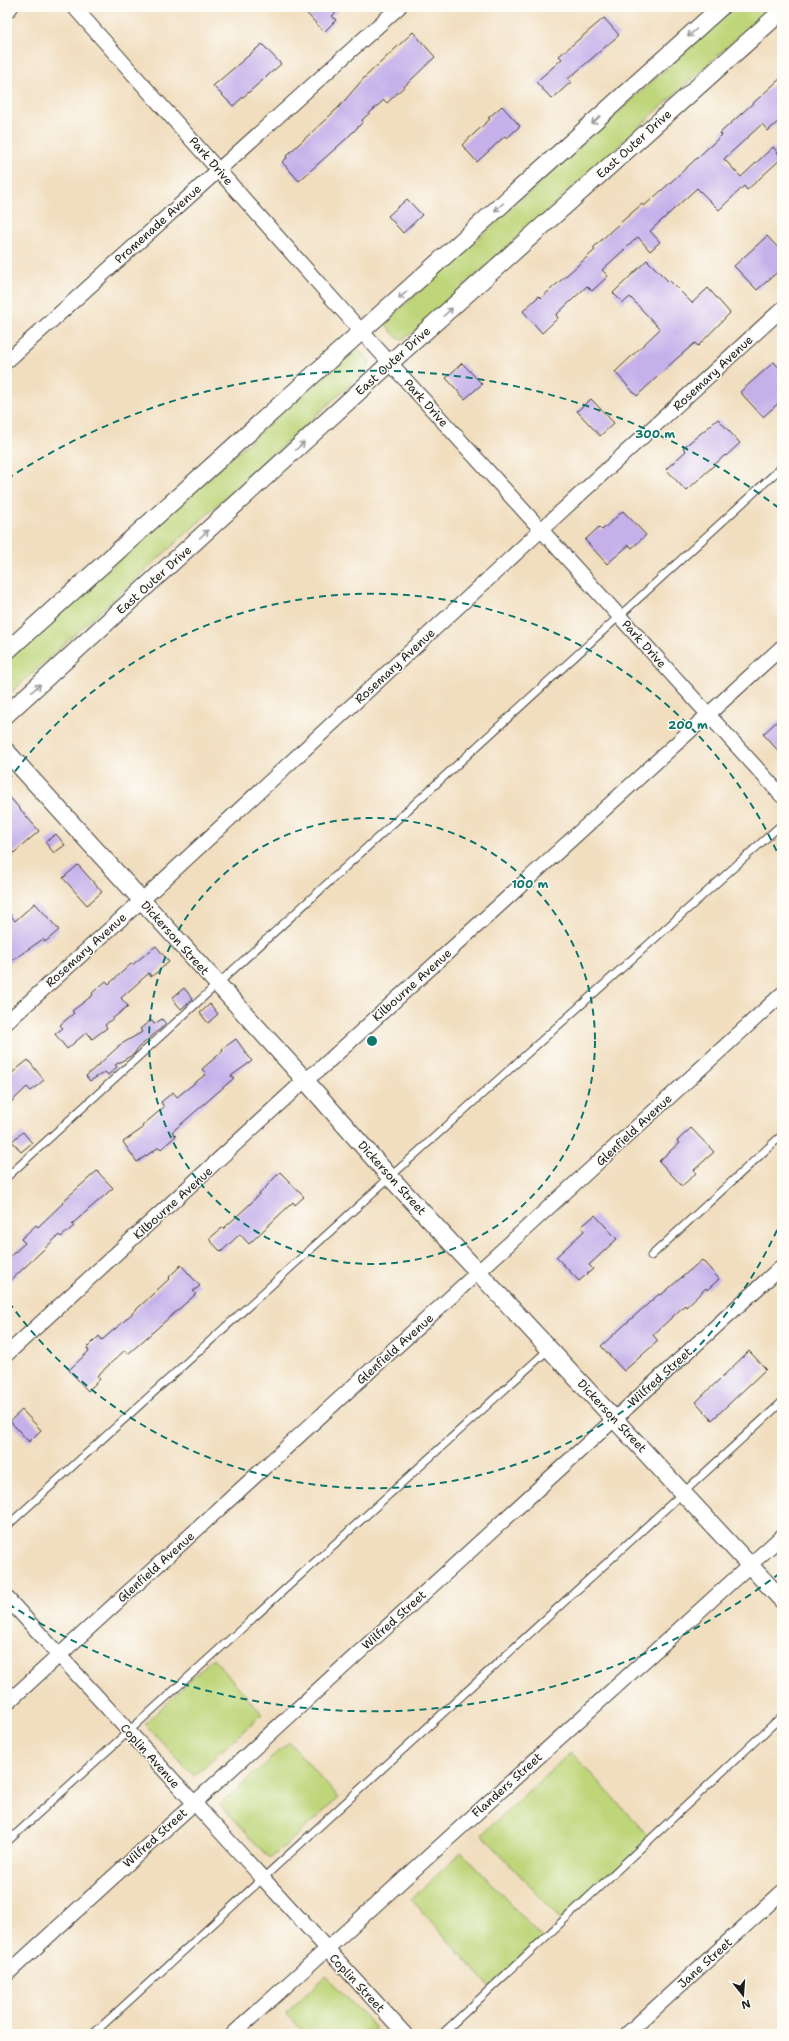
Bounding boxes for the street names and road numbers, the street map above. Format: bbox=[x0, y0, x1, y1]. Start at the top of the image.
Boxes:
street label: East Outer Drive bbox=[593, 106, 675, 182]
street label: Park Drive bbox=[186, 133, 237, 189]
street label: Promenade Avenue bbox=[111, 181, 205, 267]
street label: East Outer Drive bbox=[352, 323, 434, 399]
street label: Rosemary Avenue bbox=[670, 332, 757, 414]
street label: Park Drive bbox=[400, 376, 452, 431]
street label: East Outer Drive bbox=[113, 542, 195, 618]
street label: Park Drive bbox=[618, 617, 670, 672]
street label: Rosemary Avenue bbox=[352, 625, 439, 707]
street label: Dickerson Street bbox=[137, 897, 213, 979]
street label: Rosemary Avenue bbox=[42, 909, 130, 991]
street label: Kilbourne Avenue bbox=[369, 945, 455, 1025]
street label: Glenfield Avenue bbox=[593, 1090, 676, 1169]
street label: Dickerson Street bbox=[354, 1137, 430, 1219]
street label: Kilbourne Avenue bbox=[130, 1163, 216, 1243]
street label: Glenfield Avenue bbox=[353, 1310, 437, 1388]
street label: Wilfred Street bbox=[624, 1344, 696, 1410]
street label: Dickerson Street bbox=[574, 1376, 650, 1456]
street label: Glenfield Avenue bbox=[114, 1528, 198, 1606]
street label: Wilfred Street bbox=[358, 1587, 430, 1653]
street label: Coplin Avenue bbox=[117, 1720, 183, 1792]
street label: Flanders Street bbox=[468, 1749, 546, 1821]
street label: Wilfred Street bbox=[119, 1805, 191, 1871]
street label: Jane Street bbox=[674, 1934, 736, 1992]
street label: Coplin Street bbox=[326, 1950, 388, 2016]

